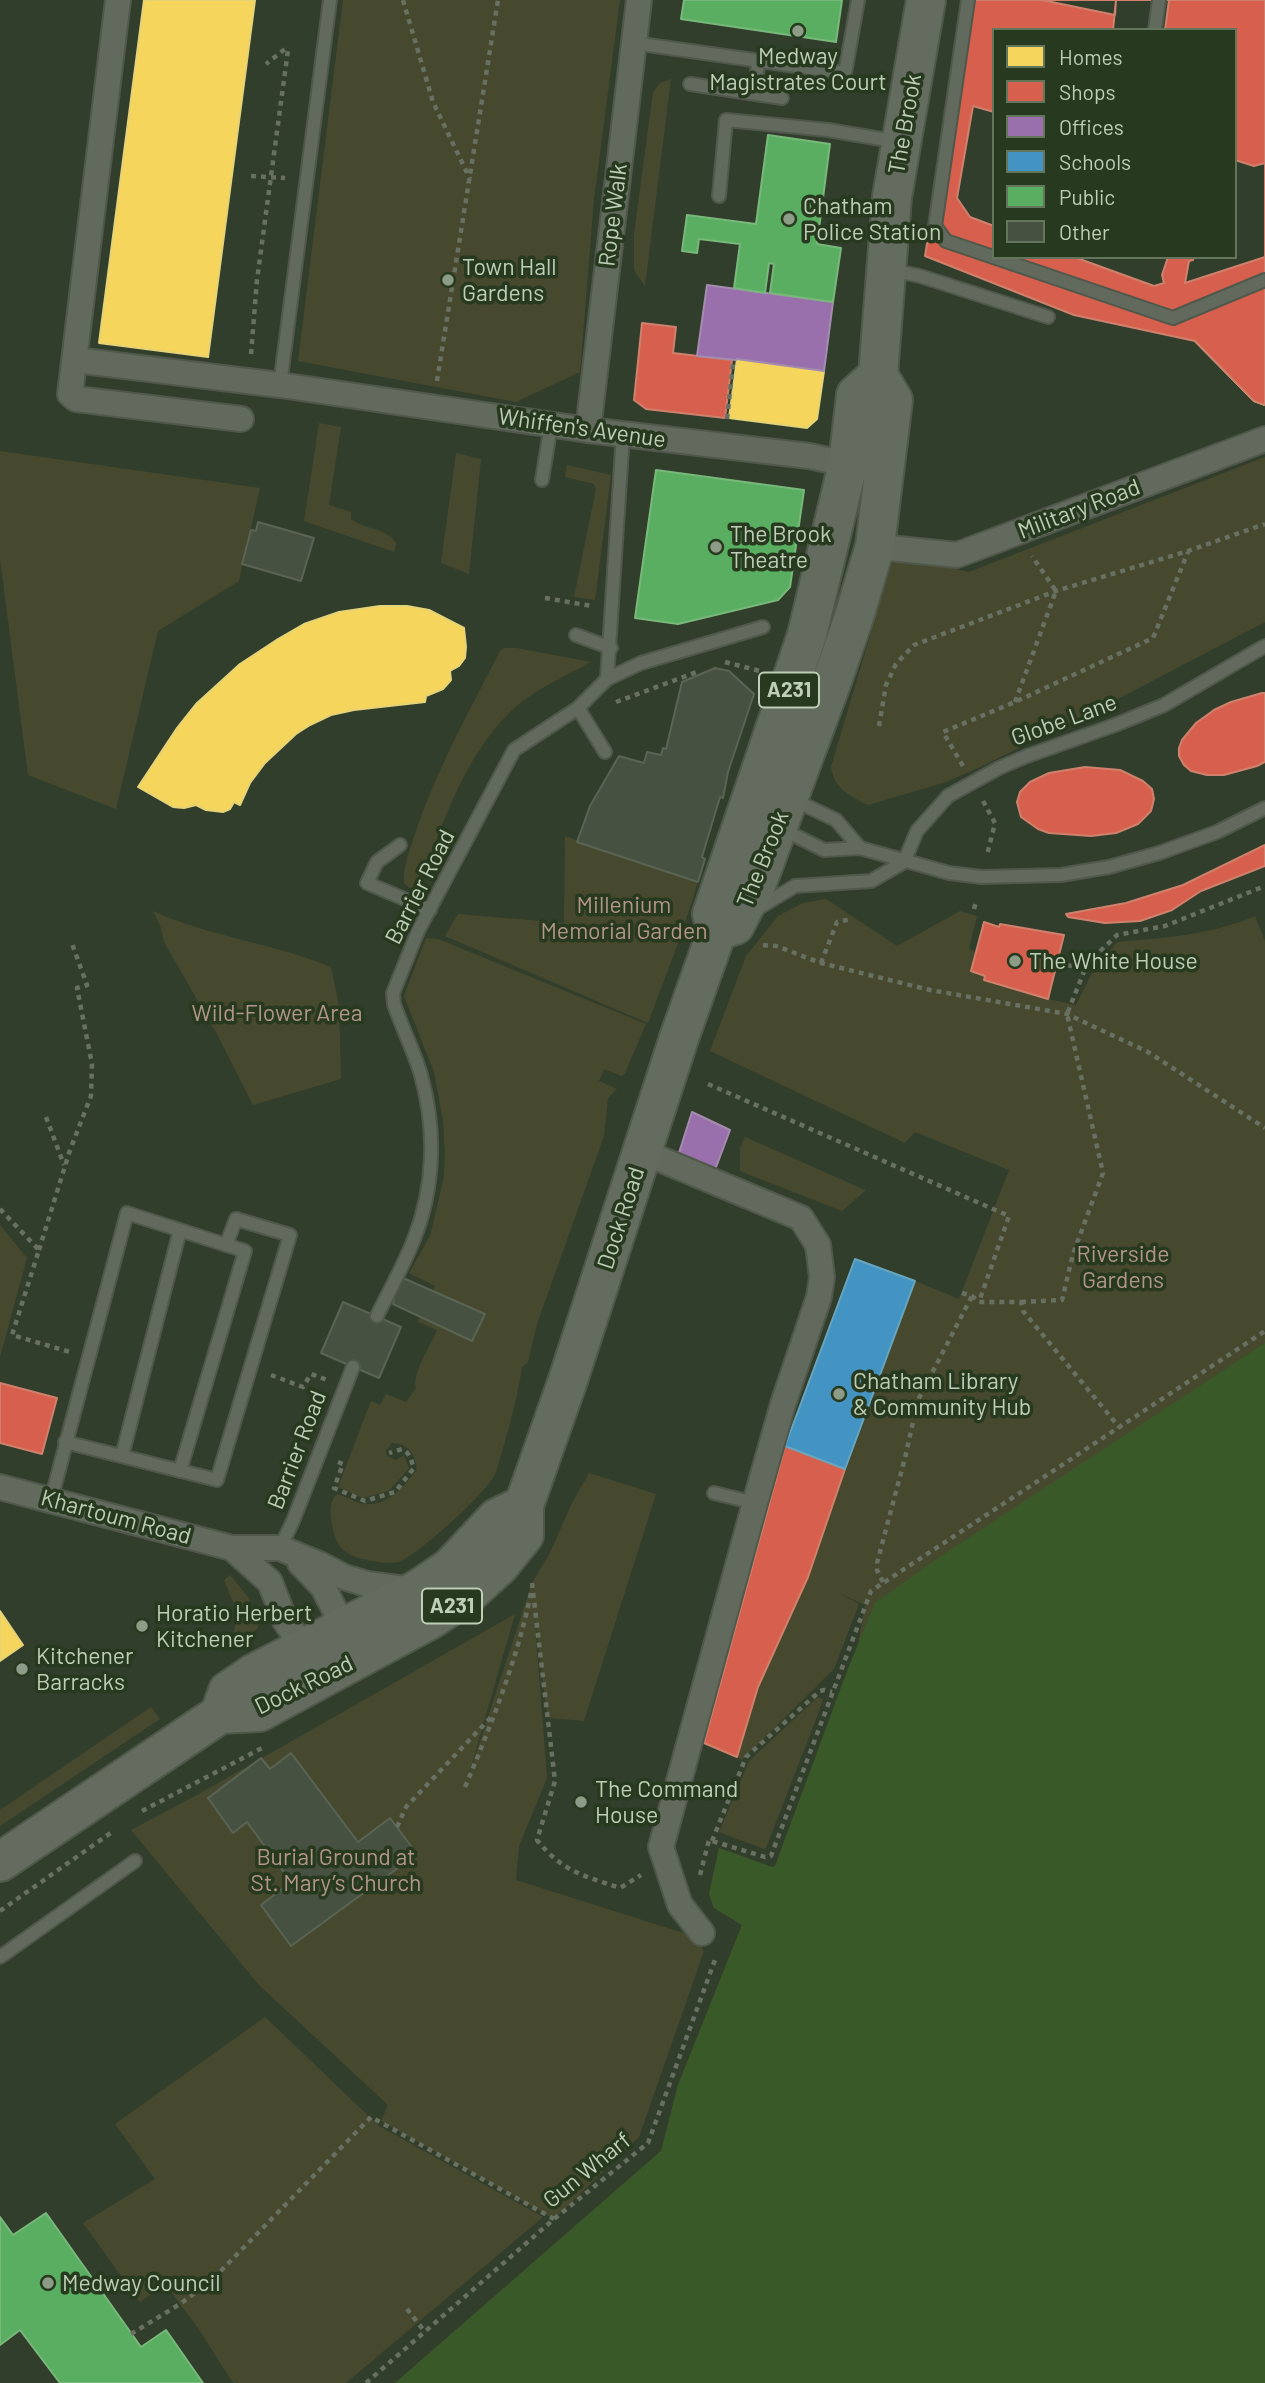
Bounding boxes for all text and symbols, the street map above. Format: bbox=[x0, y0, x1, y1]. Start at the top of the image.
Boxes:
marker: Medway Magistrates Court bbox=[790, 23, 806, 39]
legend bbox=[992, 28, 1237, 259]
place label: Medway Magistrates Court bbox=[709, 42, 887, 96]
text: Homes bbox=[1059, 44, 1123, 69]
street label: The Brook bbox=[883, 72, 927, 176]
text: Shops bbox=[1059, 79, 1116, 104]
text: Offices bbox=[1059, 114, 1124, 139]
text: Schools bbox=[1059, 149, 1131, 174]
street label: Rope Walk bbox=[593, 162, 633, 268]
text: Public bbox=[1059, 184, 1115, 209]
place label: Chatham Police Station bbox=[803, 192, 941, 246]
marker: Chatham Police Station bbox=[781, 211, 797, 227]
text: Other bbox=[1059, 219, 1110, 244]
place label: Town Hall Gardens bbox=[462, 253, 557, 307]
marker: Town Hall Gardens bbox=[440, 272, 456, 288]
street label: Whiffen's Avenue bbox=[496, 403, 668, 453]
street label: Military Road bbox=[1014, 473, 1144, 545]
place label: The Brook Theatre bbox=[730, 520, 831, 574]
marker: The Brook Theatre bbox=[708, 539, 724, 555]
road number: A231 bbox=[759, 672, 819, 708]
street label: Globe Lane bbox=[1007, 688, 1121, 752]
street label: The Brook bbox=[731, 807, 795, 911]
street label: Barrier Road bbox=[379, 825, 461, 949]
park label: Millenium Memorial Garden bbox=[540, 891, 708, 945]
place label: The White House bbox=[1029, 947, 1198, 975]
marker: The White House bbox=[1007, 953, 1023, 969]
park label: Wild-Flower Area bbox=[192, 999, 362, 1027]
street label: Dock Road bbox=[592, 1163, 650, 1273]
park label: Riverside Gardens bbox=[1077, 1240, 1169, 1294]
place label: Chatham Library & Community Hub bbox=[853, 1367, 1031, 1421]
marker: Chatham Library & Community Hub bbox=[831, 1386, 847, 1402]
street label: Barrier Road bbox=[262, 1387, 332, 1513]
street label: Khartoum Road bbox=[38, 1484, 194, 1550]
road number: A231 bbox=[422, 1588, 482, 1624]
place label: Horatio Herbert Kitchener bbox=[156, 1599, 312, 1653]
marker: Horatio Herbert Kitchener bbox=[134, 1618, 150, 1634]
place label: Kitchener Barracks bbox=[36, 1642, 133, 1696]
street label: Dock Road bbox=[250, 1649, 358, 1721]
marker: Kitchener Barracks bbox=[14, 1661, 30, 1677]
place label: The Command House bbox=[595, 1775, 738, 1829]
marker: The Command House bbox=[573, 1794, 589, 1810]
park label: Burial Ground at St. Mary’s Church bbox=[251, 1843, 421, 1897]
street label: Gun Wharf bbox=[538, 2126, 636, 2214]
place label: Medway Council bbox=[62, 2269, 221, 2297]
marker: Medway Council bbox=[40, 2275, 56, 2291]

